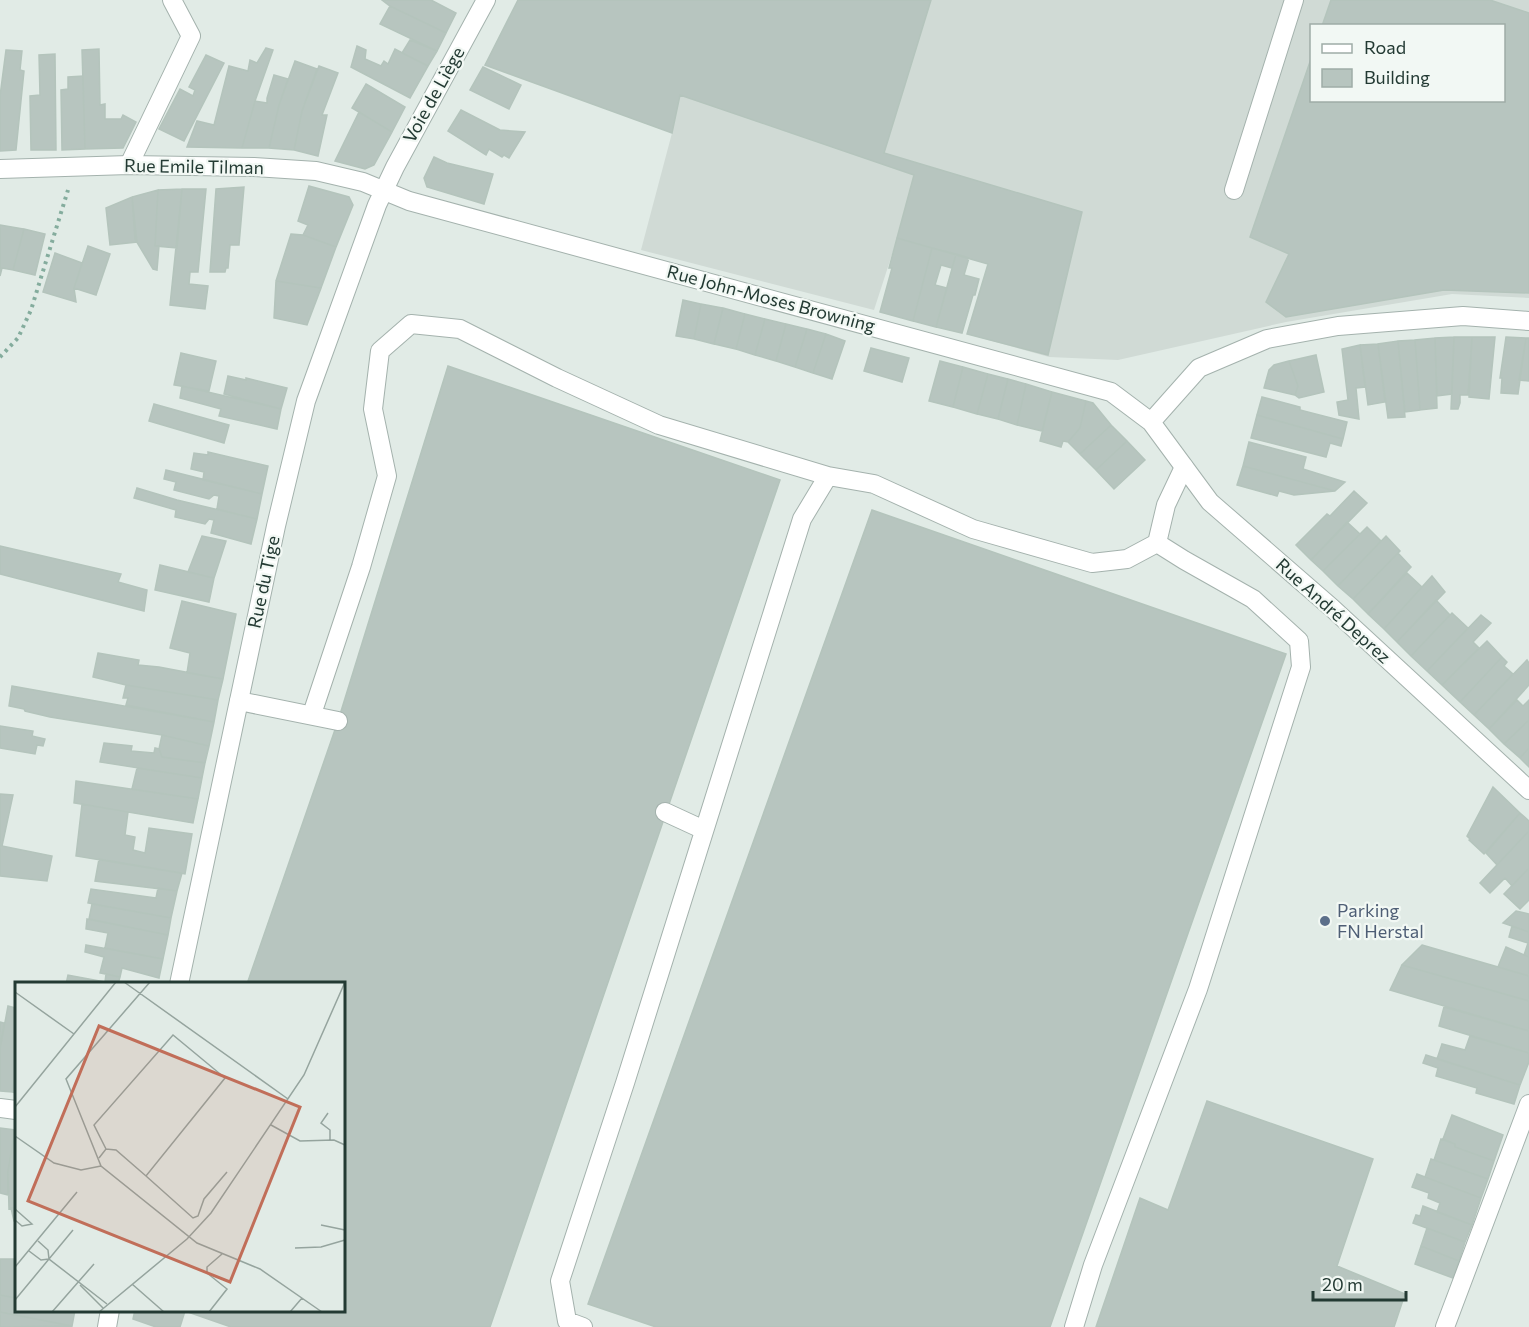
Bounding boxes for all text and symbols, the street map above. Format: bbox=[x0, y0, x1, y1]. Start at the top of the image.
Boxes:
legend bbox=[1310, 24, 1505, 102]
text: Road bbox=[1364, 36, 1406, 58]
street label: Voie de Liège bbox=[398, 43, 469, 146]
text: Building bbox=[1364, 66, 1430, 88]
street label: Rue Emile Tilman bbox=[124, 154, 264, 178]
street label: Rue John-Moses Browning bbox=[665, 260, 878, 336]
street label: Rue du Tige bbox=[242, 533, 284, 630]
street label: Rue André Deprez bbox=[1272, 553, 1396, 668]
place label: Parking FN Herstal bbox=[1337, 899, 1424, 942]
marker: Parking FN Herstal bbox=[1318, 914, 1332, 928]
inset map bbox=[15, 982, 345, 1312]
scale bar bbox=[1313, 1264, 1406, 1302]
text: 20 m bbox=[1322, 1273, 1363, 1295]

